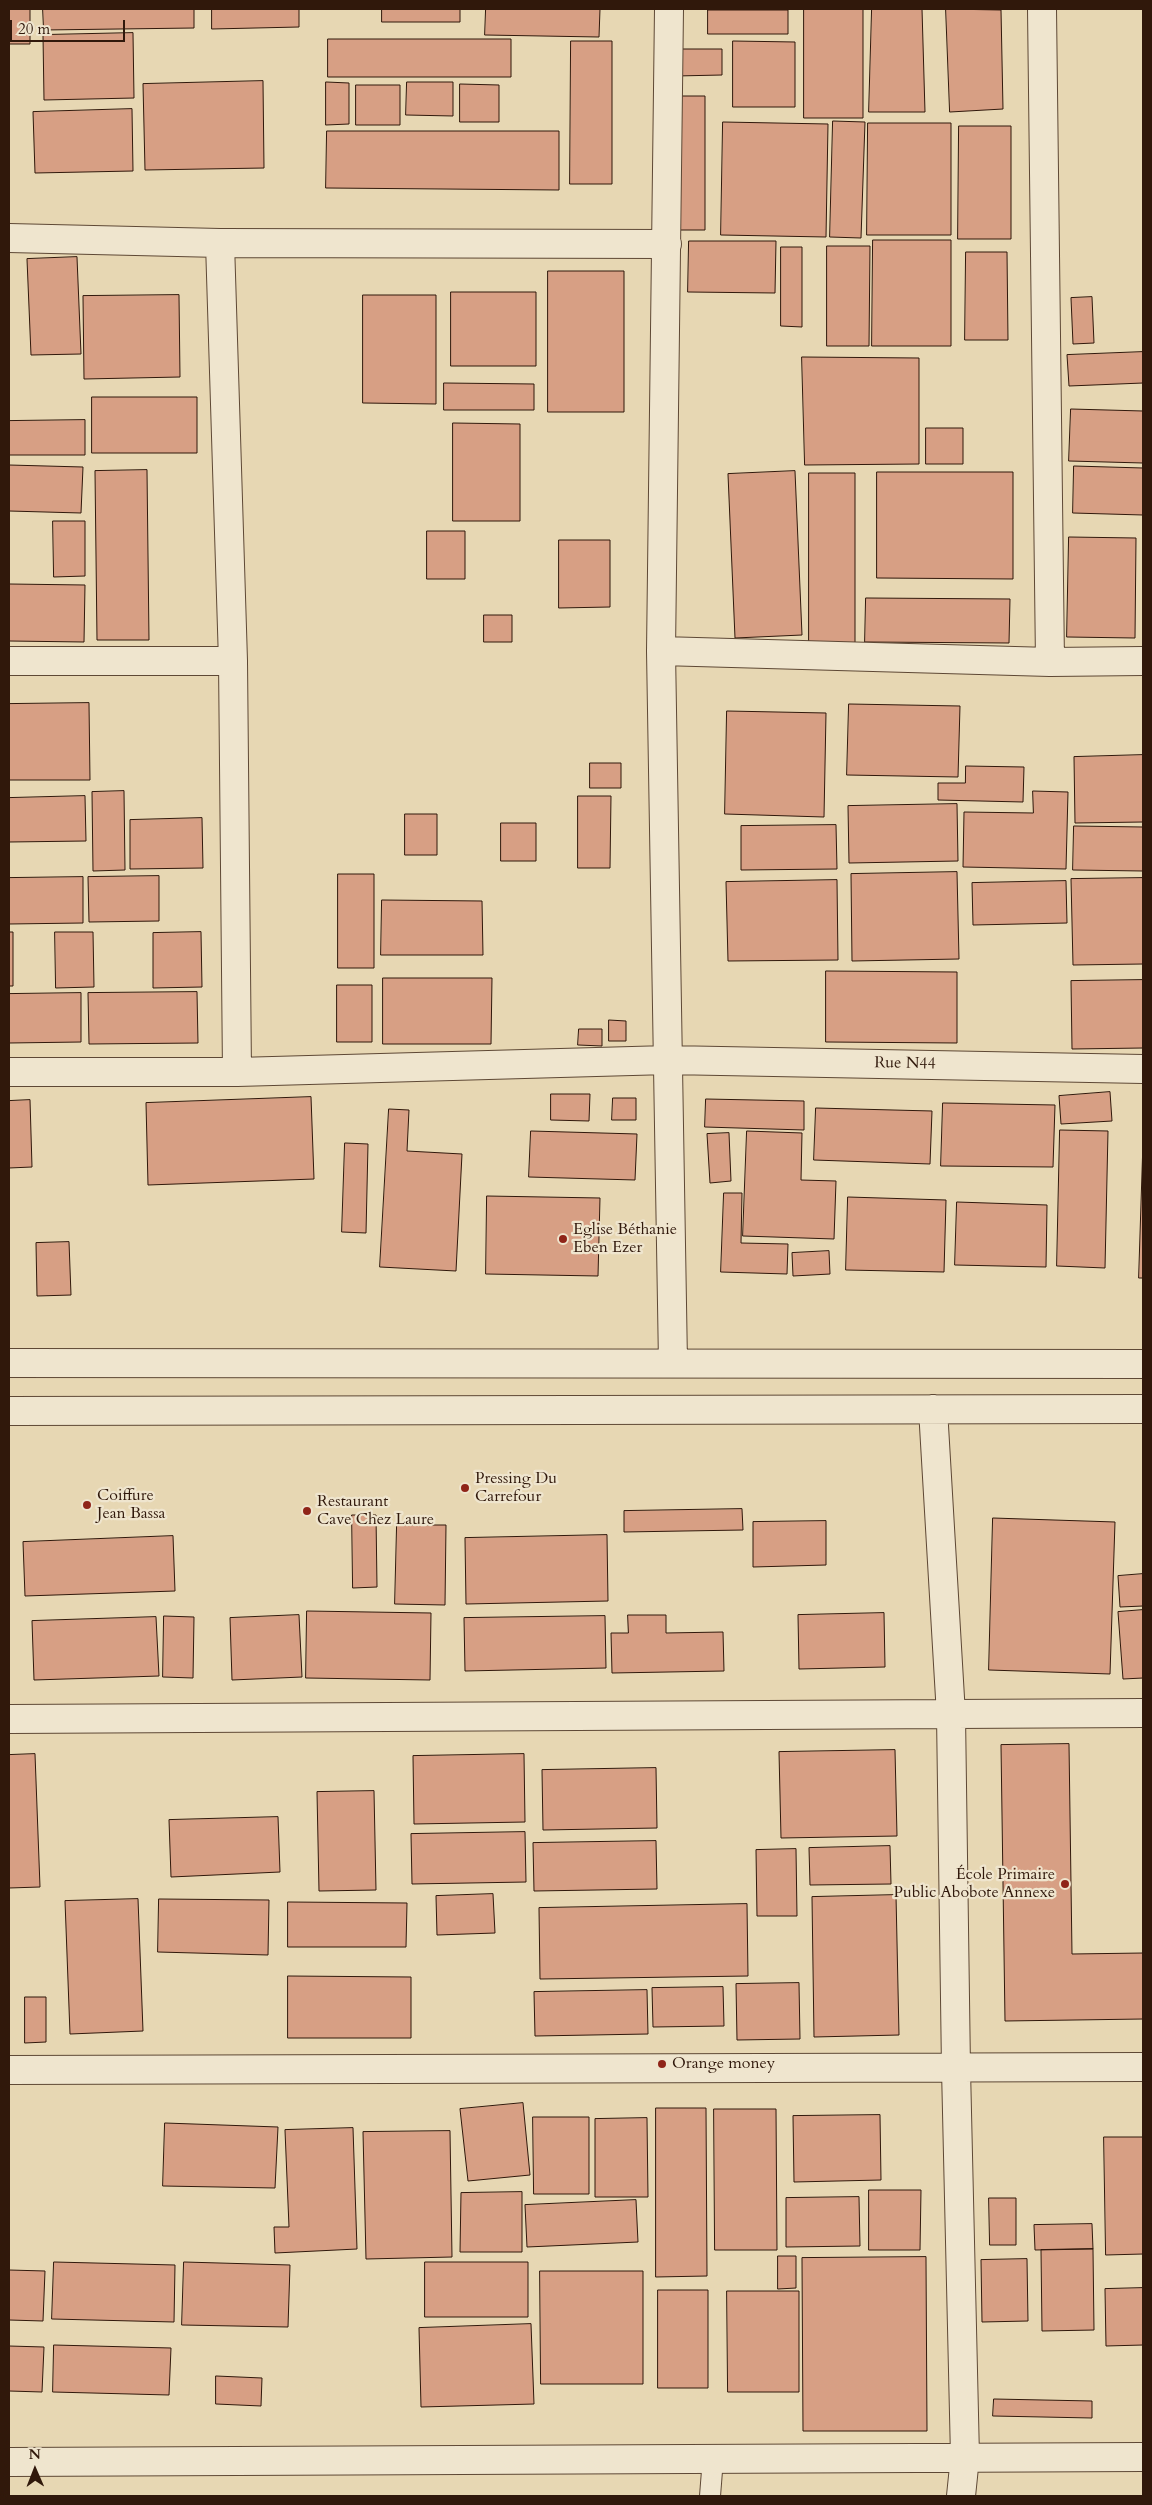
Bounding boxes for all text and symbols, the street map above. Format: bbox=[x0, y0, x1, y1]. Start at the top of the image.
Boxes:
scale bar bbox=[12, 10, 128, 42]
text: 20 m bbox=[18, 19, 50, 39]
street label: Rue N44 bbox=[874, 1054, 936, 1074]
place label: Eglise Béthanie Eben Ezer bbox=[573, 1220, 677, 1258]
marker: Eglise Béthanie Eben Ezer bbox=[557, 1233, 569, 1245]
place label: Pressing Du Carrefour bbox=[475, 1469, 557, 1507]
marker: Pressing Du Carrefour bbox=[459, 1482, 471, 1494]
place label: Coiffure Jean Bassa bbox=[97, 1486, 165, 1524]
place label: Restaurant Cave Chez Laure bbox=[317, 1492, 434, 1530]
marker: Coiffure Jean Bassa bbox=[81, 1499, 93, 1511]
marker: Restaurant Cave Chez Laure bbox=[301, 1505, 313, 1517]
place label: École Primaire Public Abobote Annexe bbox=[893, 1865, 1055, 1903]
marker: École Primaire Public Abobote Annexe bbox=[1059, 1878, 1071, 1890]
place label: Orange money bbox=[672, 2054, 775, 2074]
marker: Orange money bbox=[656, 2058, 668, 2070]
north arrow bbox=[10, 2445, 60, 2495]
text: N bbox=[28, 2445, 41, 2464]

